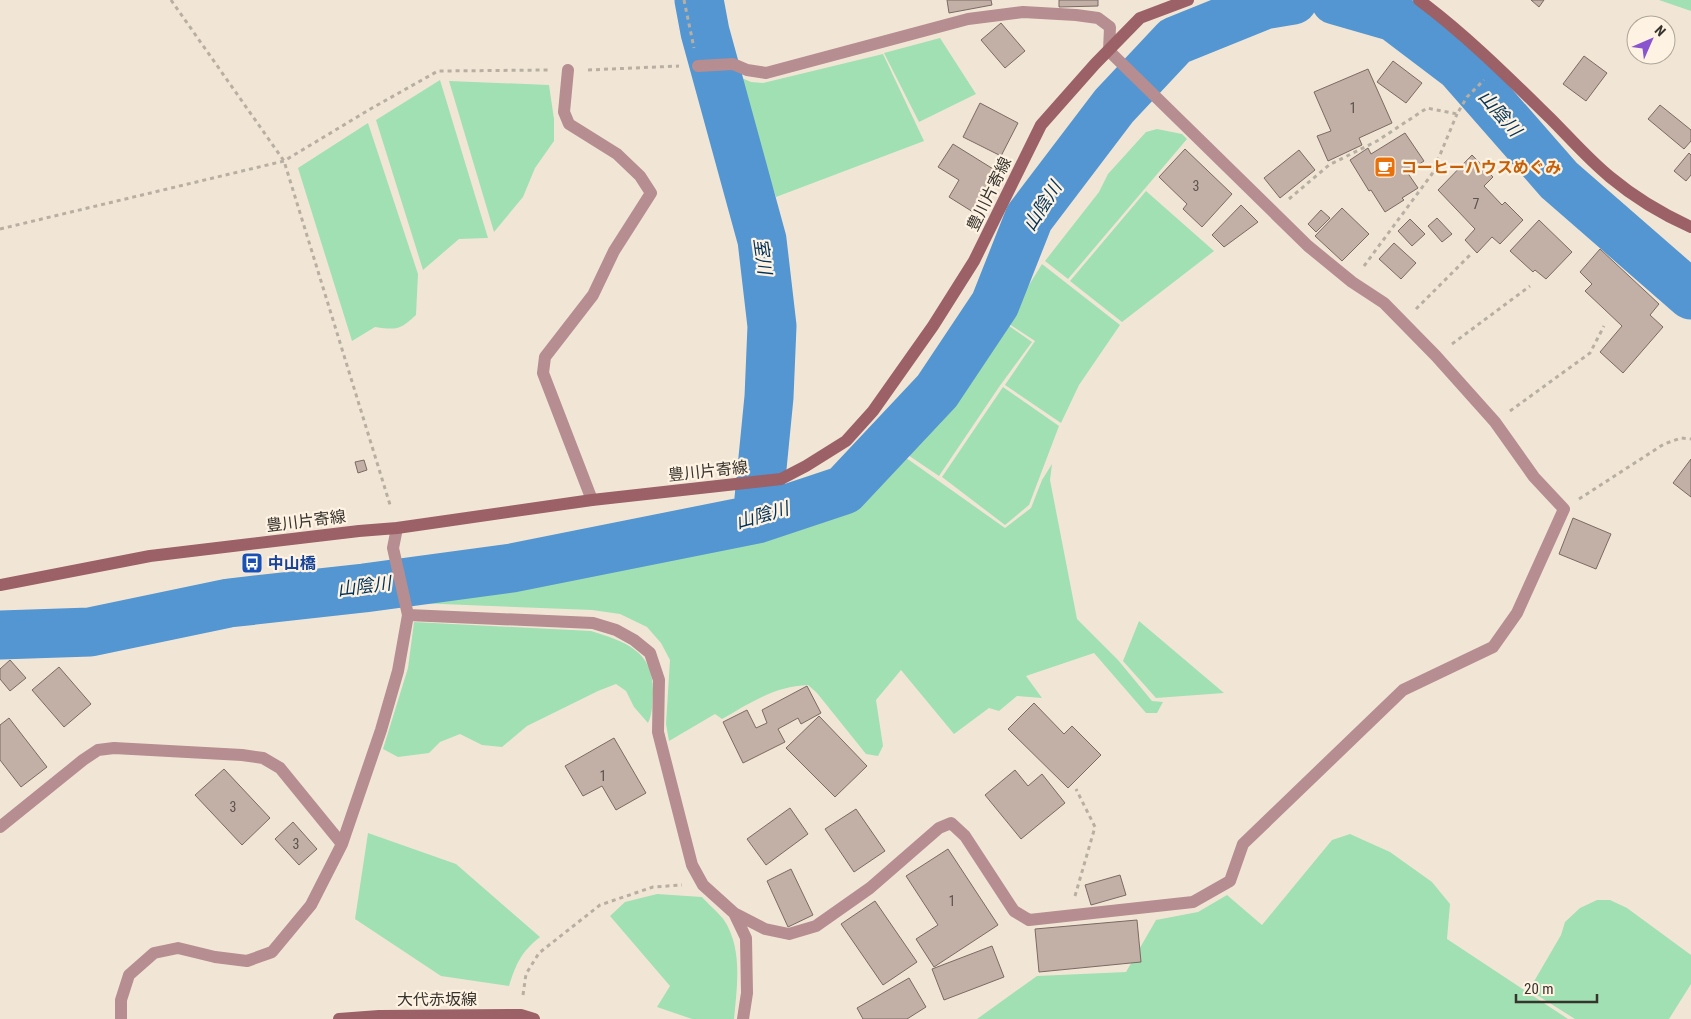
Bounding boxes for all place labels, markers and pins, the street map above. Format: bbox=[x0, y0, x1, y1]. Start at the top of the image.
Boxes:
cafe icon: コーヒーハウスめぐみ bbox=[1373, 155, 1397, 179]
place label: コーヒーハウスめぐみ bbox=[1401, 158, 1561, 177]
bus stop icon: 中山橋 bbox=[240, 551, 264, 575]
place label: 中山橋 bbox=[268, 554, 316, 573]

